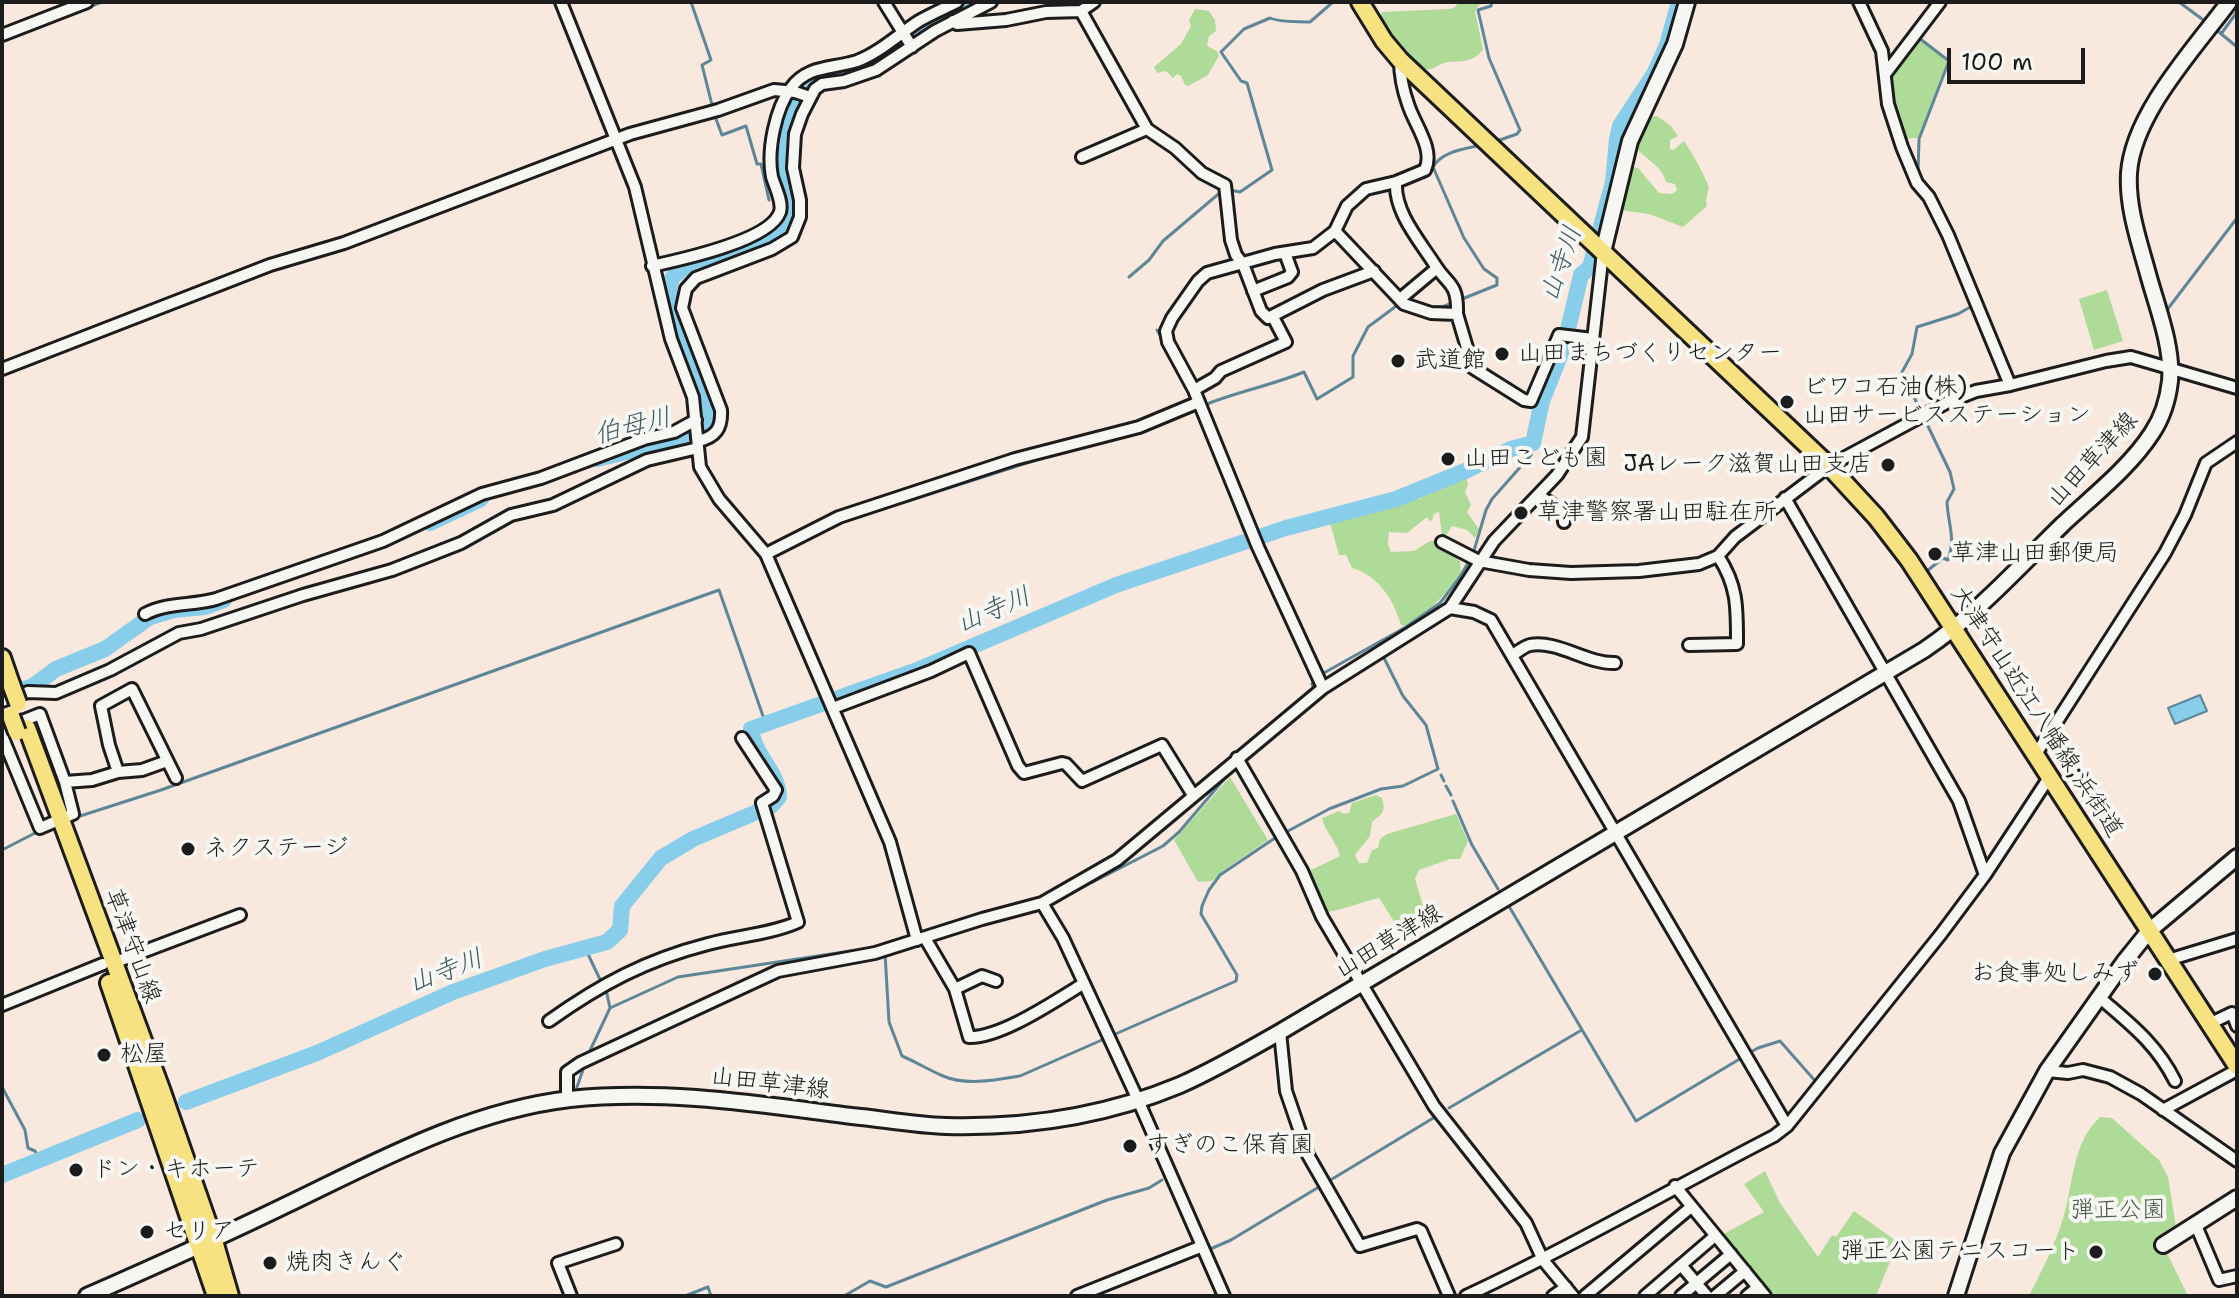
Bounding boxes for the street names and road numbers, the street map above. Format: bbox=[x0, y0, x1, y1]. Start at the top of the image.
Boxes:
street label: 山田草津線 bbox=[2042, 406, 2144, 514]
street label: 大津守山近江八幡線;浜街道 bbox=[1944, 581, 2128, 843]
street label: 草津守山線 bbox=[98, 885, 166, 1007]
street label: 山田草津線 bbox=[1330, 899, 1448, 985]
street label: 山田草津線 bbox=[709, 1062, 831, 1106]

